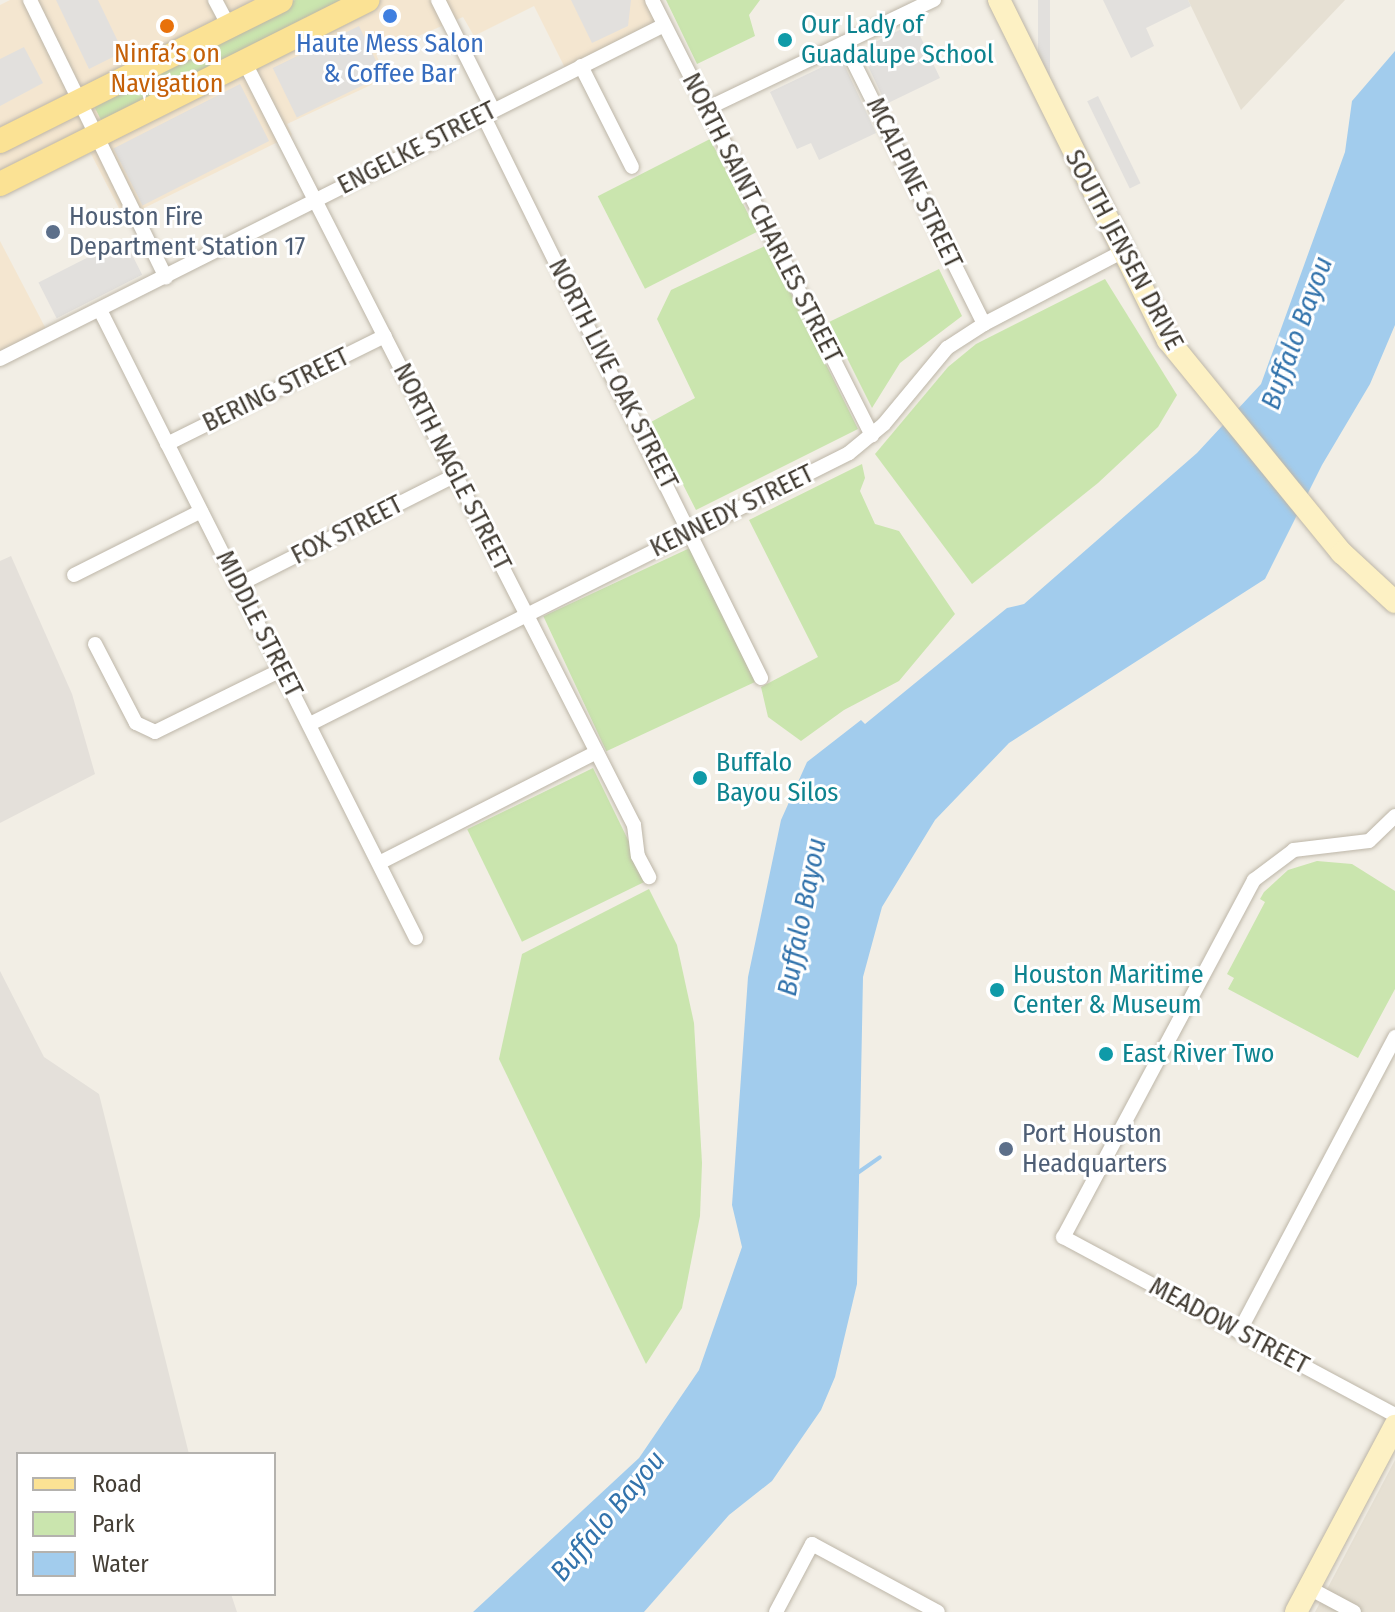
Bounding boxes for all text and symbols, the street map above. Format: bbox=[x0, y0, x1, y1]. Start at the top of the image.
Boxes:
marker: Haute Mess Salon & Coffee Bar bbox=[381, 7, 399, 25]
place label: Our Lady of Guadalupe School bbox=[801, 9, 994, 70]
marker: Ninfa’s on Navigation bbox=[158, 17, 176, 35]
place label: Haute Mess Salon & Coffee Bar bbox=[296, 28, 484, 90]
marker: Our Lady of Guadalupe School bbox=[776, 31, 794, 49]
place label: Ninfa’s on Navigation bbox=[110, 38, 224, 100]
street label: NORTH SAINT CHARLES STREET bbox=[675, 68, 849, 368]
street label: MCALPINE STREET bbox=[859, 93, 969, 273]
street label: ENGELKE STREET bbox=[333, 95, 501, 201]
street label: SOUTH JENSEN DRIVE bbox=[1058, 145, 1190, 355]
place label: Houston Fire Department Station 17 bbox=[69, 201, 305, 262]
marker: Houston Fire Department Station 17 bbox=[44, 223, 62, 241]
water label: Buffalo Bayou bbox=[1254, 252, 1340, 414]
street label: NORTH LIVE OAK STREET bbox=[541, 254, 685, 494]
street label: BERING STREET bbox=[198, 341, 354, 439]
street label: NORTH NAGLE STREET bbox=[386, 358, 518, 576]
street label: KENNEDY STREET bbox=[645, 458, 819, 564]
street label: FOX STREET bbox=[286, 489, 408, 571]
street label: MIDDLE STREET bbox=[209, 546, 309, 702]
place label: Buffalo Bayou Silos bbox=[716, 747, 838, 808]
marker: Buffalo Bayou Silos bbox=[691, 769, 709, 787]
water label: Buffalo Bayou bbox=[770, 835, 834, 999]
place label: Houston Maritime Center & Museum bbox=[1013, 959, 1203, 1020]
marker: Houston Maritime Center & Museum bbox=[988, 981, 1006, 999]
place label: East River Two bbox=[1122, 1038, 1274, 1070]
marker: East River Two bbox=[1097, 1045, 1115, 1063]
place label: Port Houston Headquarters bbox=[1022, 1118, 1167, 1180]
marker: Port Houston Headquarters bbox=[997, 1140, 1015, 1158]
street label: MEADOW STREET bbox=[1144, 1271, 1314, 1381]
water label: Buffalo Bayou bbox=[544, 1444, 672, 1588]
legend bbox=[16, 1452, 276, 1596]
text: Road bbox=[92, 1470, 142, 1498]
text: Park bbox=[92, 1510, 135, 1538]
text: Water bbox=[92, 1550, 149, 1578]

